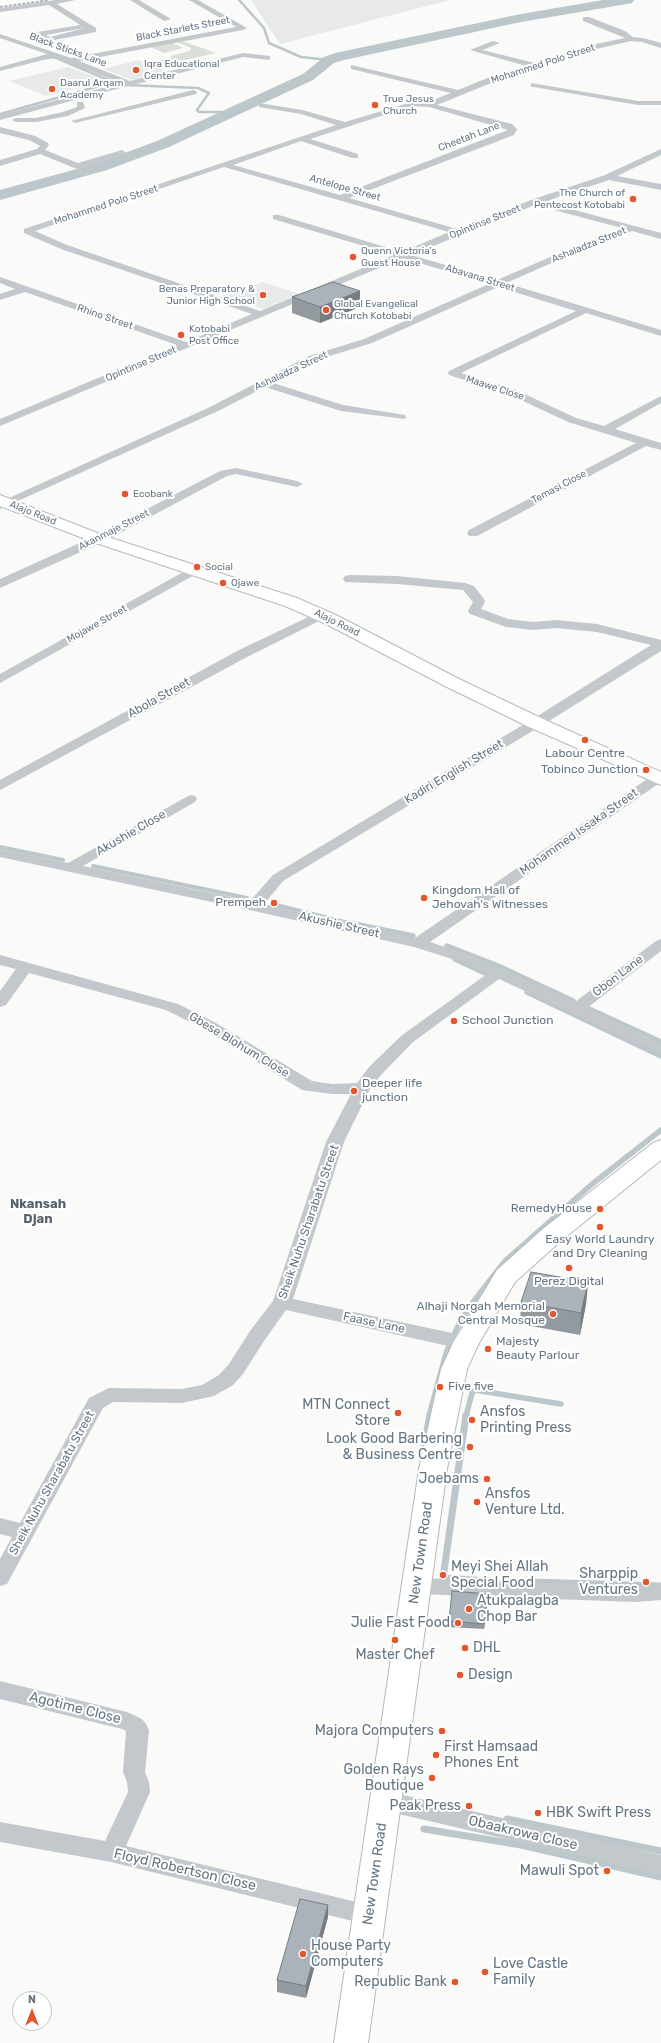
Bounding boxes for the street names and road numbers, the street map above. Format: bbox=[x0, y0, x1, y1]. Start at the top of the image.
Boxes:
street label: Black Starlets Street bbox=[135, 14, 231, 44]
street label: Black Sticks Lane bbox=[28, 30, 108, 70]
street label: Mohammed Polo Street bbox=[489, 41, 597, 87]
street label: Cheetah Lane bbox=[437, 120, 501, 154]
street label: Antelope Street bbox=[308, 172, 382, 204]
street label: Mohammed Polo Street bbox=[52, 182, 160, 228]
street label: Opintinse Street bbox=[448, 202, 522, 242]
street label: Ashaladza Street bbox=[550, 225, 628, 265]
street label: Abavana Street bbox=[444, 262, 516, 294]
street label: Rhino Street bbox=[76, 302, 134, 332]
street label: Opintinse Street bbox=[104, 344, 178, 384]
street label: Ashaladza Street bbox=[253, 349, 329, 393]
street label: Maawe Close bbox=[464, 373, 526, 403]
street label: Temasi Close bbox=[530, 468, 588, 506]
street label: Alajo Road bbox=[8, 498, 58, 528]
street label: Akanmaje Street bbox=[77, 507, 151, 553]
street label: Mojawe Street bbox=[65, 603, 129, 645]
street label: Alajo Road bbox=[312, 607, 362, 639]
street label: Abola Street bbox=[125, 675, 193, 721]
street label: Kadiri English Street bbox=[402, 737, 506, 807]
street label: Mohammed Issaka Street bbox=[517, 786, 641, 878]
street label: Akushie Close bbox=[94, 807, 168, 859]
street label: Akushie Street bbox=[297, 909, 381, 941]
street label: Gbon Lane bbox=[590, 952, 646, 1000]
street label: Gbese Blohum Close bbox=[186, 1009, 292, 1081]
street label: Sheik Nuhu Sharabatu Street bbox=[276, 1143, 342, 1301]
street label: Faase Lane bbox=[342, 1309, 406, 1337]
street label: Sheik Nuhu Sharabatu Street bbox=[6, 1409, 98, 1557]
street label: New Town Road bbox=[406, 1501, 436, 1605]
street label: Agotime Close bbox=[27, 1688, 123, 1728]
street label: Obaakrowa Close bbox=[467, 1812, 579, 1854]
street label: New Town Road bbox=[360, 1822, 390, 1926]
street label: Floyd Robertson Close bbox=[112, 1845, 258, 1895]

